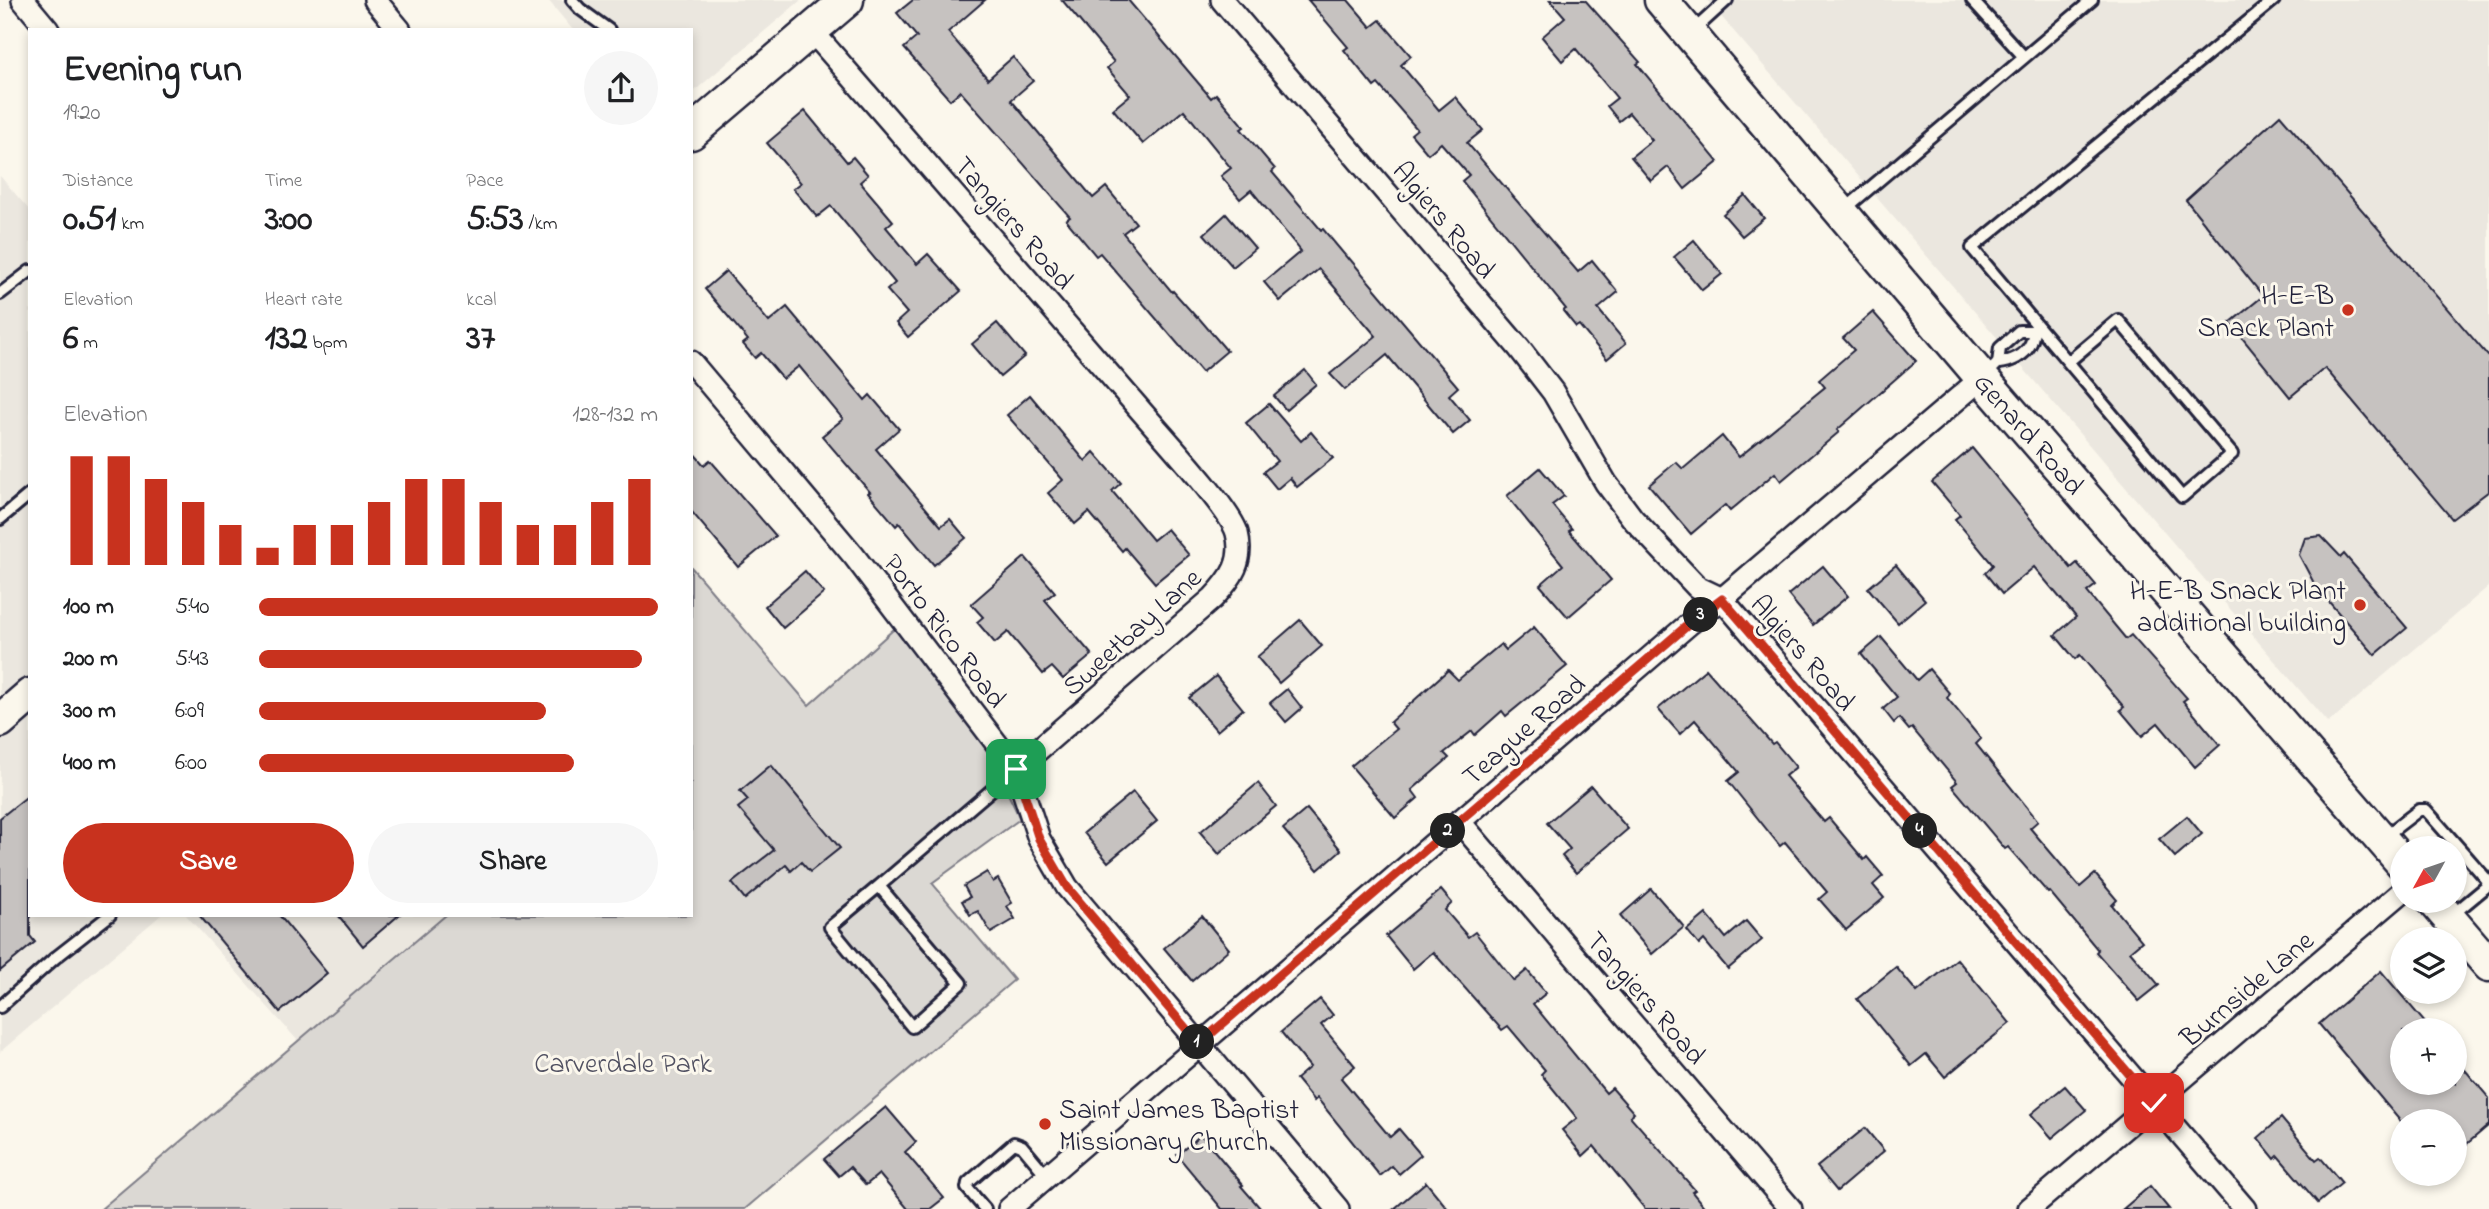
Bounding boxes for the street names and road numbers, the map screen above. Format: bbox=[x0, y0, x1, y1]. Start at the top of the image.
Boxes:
street label: Tangiers Road bbox=[942, 148, 1082, 301]
street label: Algiers Road bbox=[1381, 153, 1504, 289]
street label: Genard Road bbox=[1962, 365, 2093, 506]
street label: Porto Rico Road bbox=[871, 546, 1015, 718]
street label: Sweetbay Lane bbox=[1055, 559, 1212, 707]
street label: Algiers Road bbox=[1739, 587, 1864, 722]
street label: Teague Road bbox=[1454, 666, 1597, 797]
street label: Burnside Lane bbox=[2172, 922, 2324, 1060]
street label: Tangiers Road bbox=[1574, 923, 1714, 1076]

